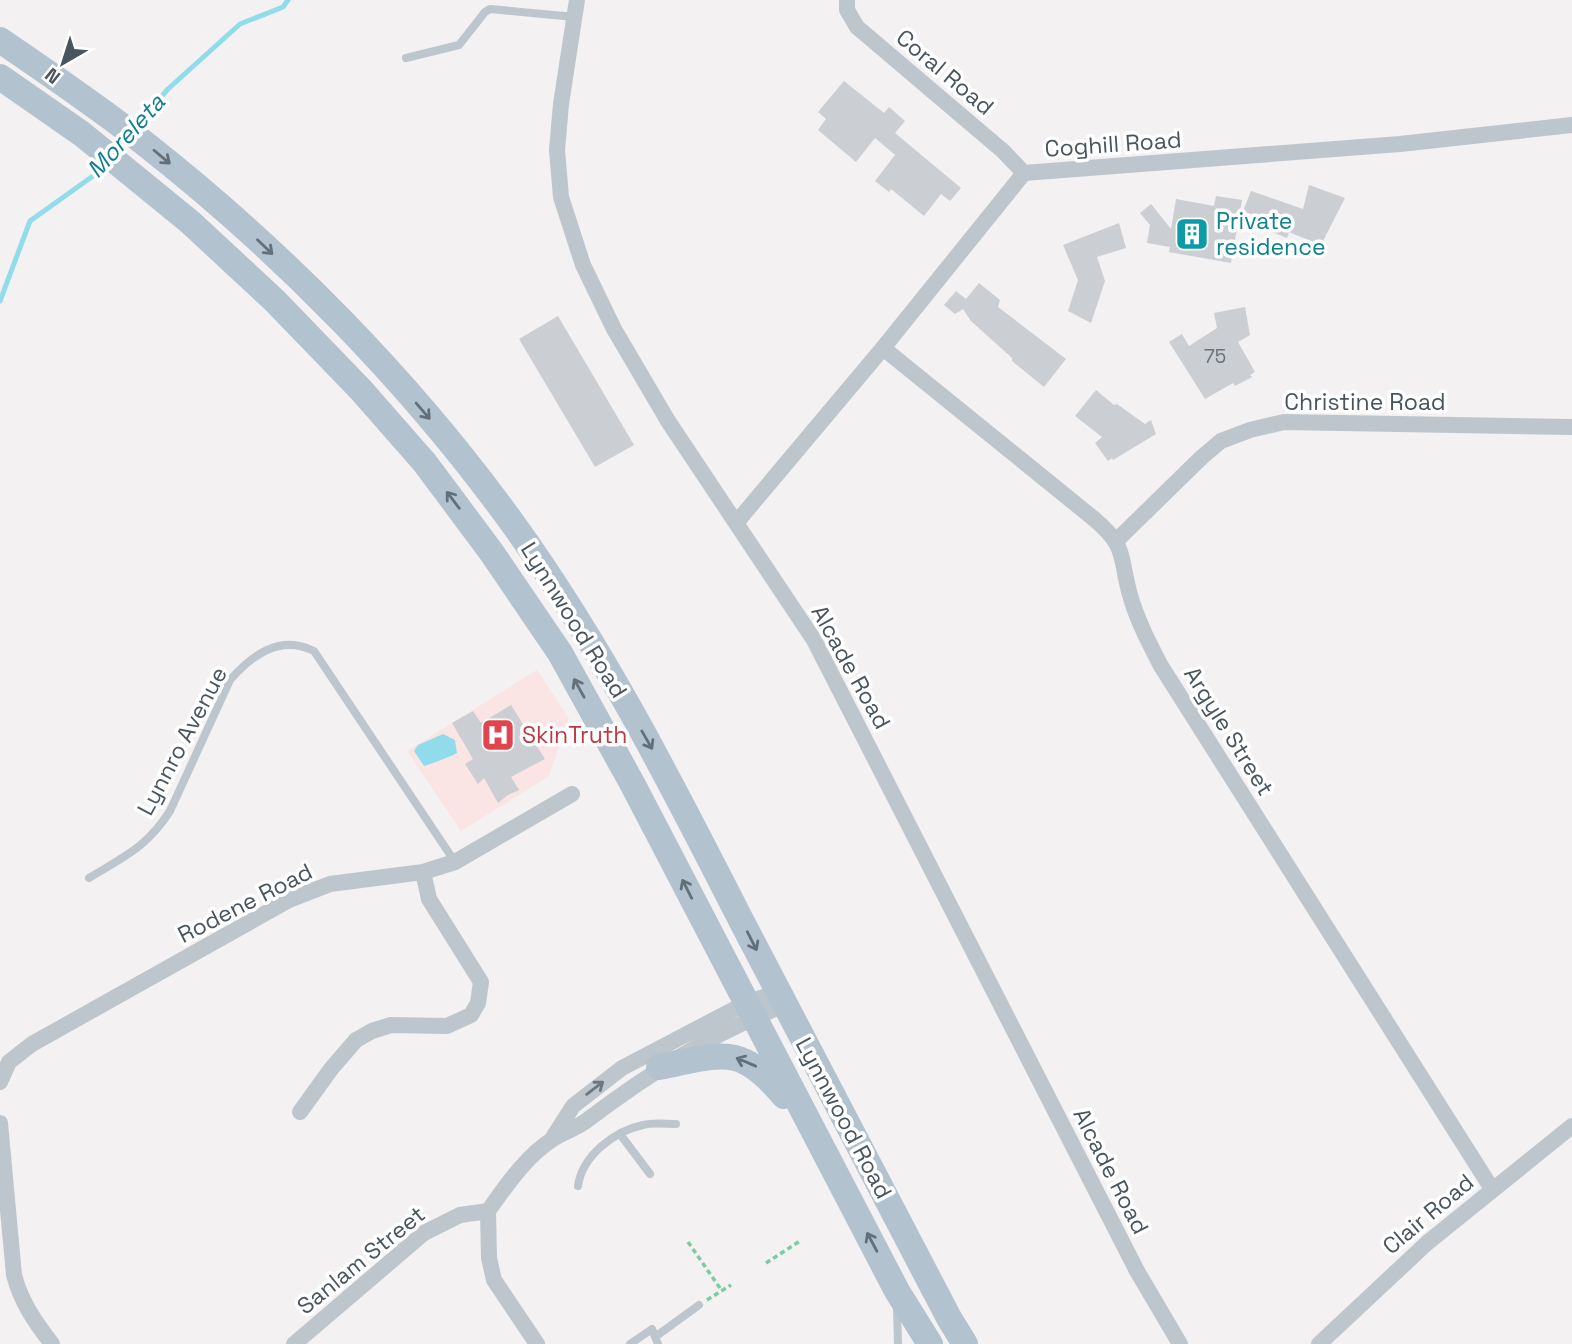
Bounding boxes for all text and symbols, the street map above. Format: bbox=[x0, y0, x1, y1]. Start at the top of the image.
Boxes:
street label: Coral Road bbox=[890, 22, 1000, 122]
north arrow bbox=[28, 28, 98, 98]
text: N bbox=[40, 62, 65, 90]
water label: Moreleta bbox=[80, 87, 172, 184]
street label: Coghill Road bbox=[1044, 124, 1182, 164]
one-way arrow bbox=[152, 149, 170, 165]
place label: Private residence bbox=[1216, 206, 1326, 262]
building icon: Private residence bbox=[1173, 215, 1211, 253]
one-way arrow bbox=[257, 238, 274, 255]
house number: 75 bbox=[1204, 344, 1226, 369]
street label: Christine Road bbox=[1284, 387, 1446, 417]
one-way arrow bbox=[415, 402, 431, 420]
one-way arrow bbox=[445, 491, 460, 509]
street label: Lynnwood Road bbox=[514, 536, 634, 704]
street label: Alcade Road bbox=[805, 600, 897, 734]
street label: Argyle Street bbox=[1177, 661, 1281, 801]
street label: Lynnro Avenue bbox=[130, 662, 234, 820]
one-way arrow bbox=[572, 679, 586, 699]
hospital icon: SkinTruth bbox=[479, 716, 517, 754]
place label: SkinTruth bbox=[522, 720, 627, 750]
one-way arrow bbox=[640, 729, 654, 749]
street label: Rodene Road bbox=[173, 856, 317, 950]
one-way arrow bbox=[680, 879, 693, 900]
one-way arrow bbox=[746, 931, 760, 951]
street label: Lynnwood Road bbox=[789, 1032, 899, 1204]
one-way arrow bbox=[735, 1055, 757, 1068]
one-way arrow bbox=[586, 1081, 604, 1096]
street label: Alcade Road bbox=[1066, 1103, 1156, 1239]
street label: Clair Road bbox=[1376, 1167, 1480, 1261]
street label: Sanlam Street bbox=[291, 1199, 431, 1321]
one-way arrow bbox=[865, 1232, 878, 1253]

